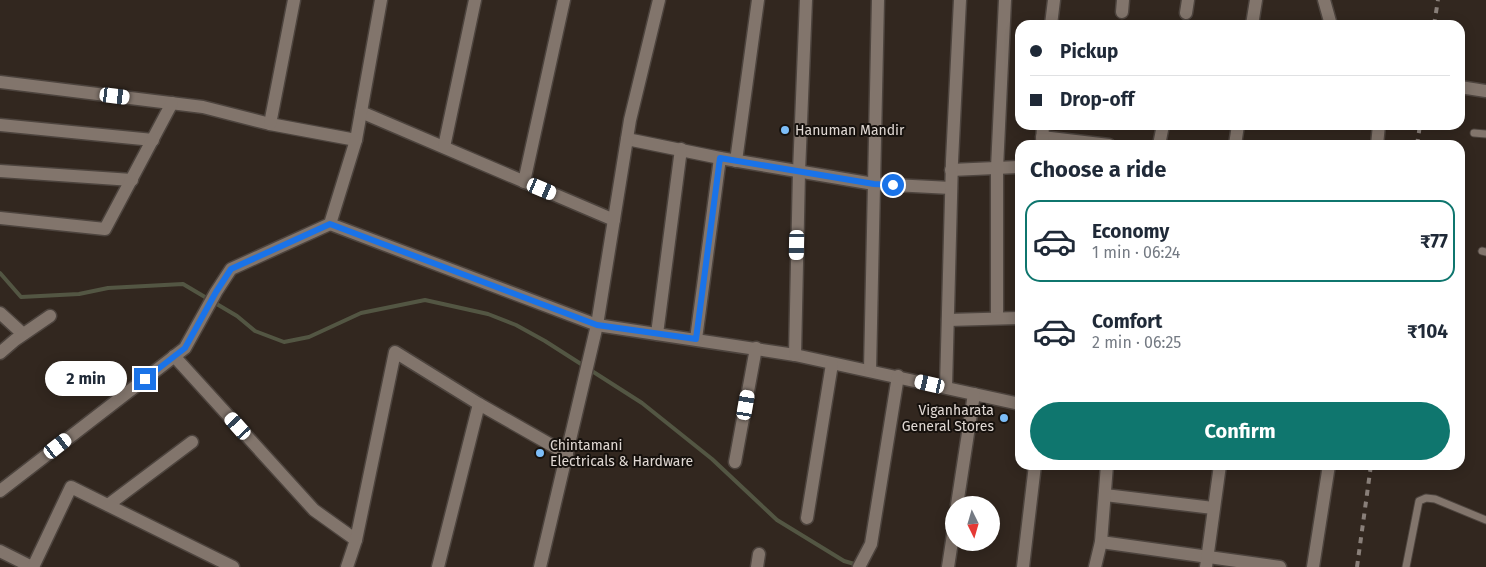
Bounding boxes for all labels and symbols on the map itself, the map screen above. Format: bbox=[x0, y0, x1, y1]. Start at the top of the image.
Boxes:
car bbox=[99, 87, 130, 105]
place label: Hanuman Mandir bbox=[795, 122, 905, 139]
marker: Hanuman Mandir bbox=[779, 124, 791, 136]
route start bbox=[882, 174, 904, 196]
car bbox=[525, 176, 558, 202]
car bbox=[789, 230, 804, 260]
callout: 2 min bbox=[45, 362, 128, 396]
route end bbox=[134, 368, 156, 390]
car bbox=[913, 373, 946, 395]
car bbox=[736, 389, 755, 421]
place label: Viganharata General Stores bbox=[902, 402, 994, 435]
car bbox=[222, 410, 253, 442]
marker: Viganharata General Stores bbox=[998, 412, 1010, 424]
car bbox=[41, 431, 74, 461]
place label: Chintamani Electricals & Hardware bbox=[550, 437, 693, 470]
marker: Chintamani Electricals & Hardware bbox=[534, 447, 546, 459]
north arrow bbox=[945, 496, 1000, 551]

